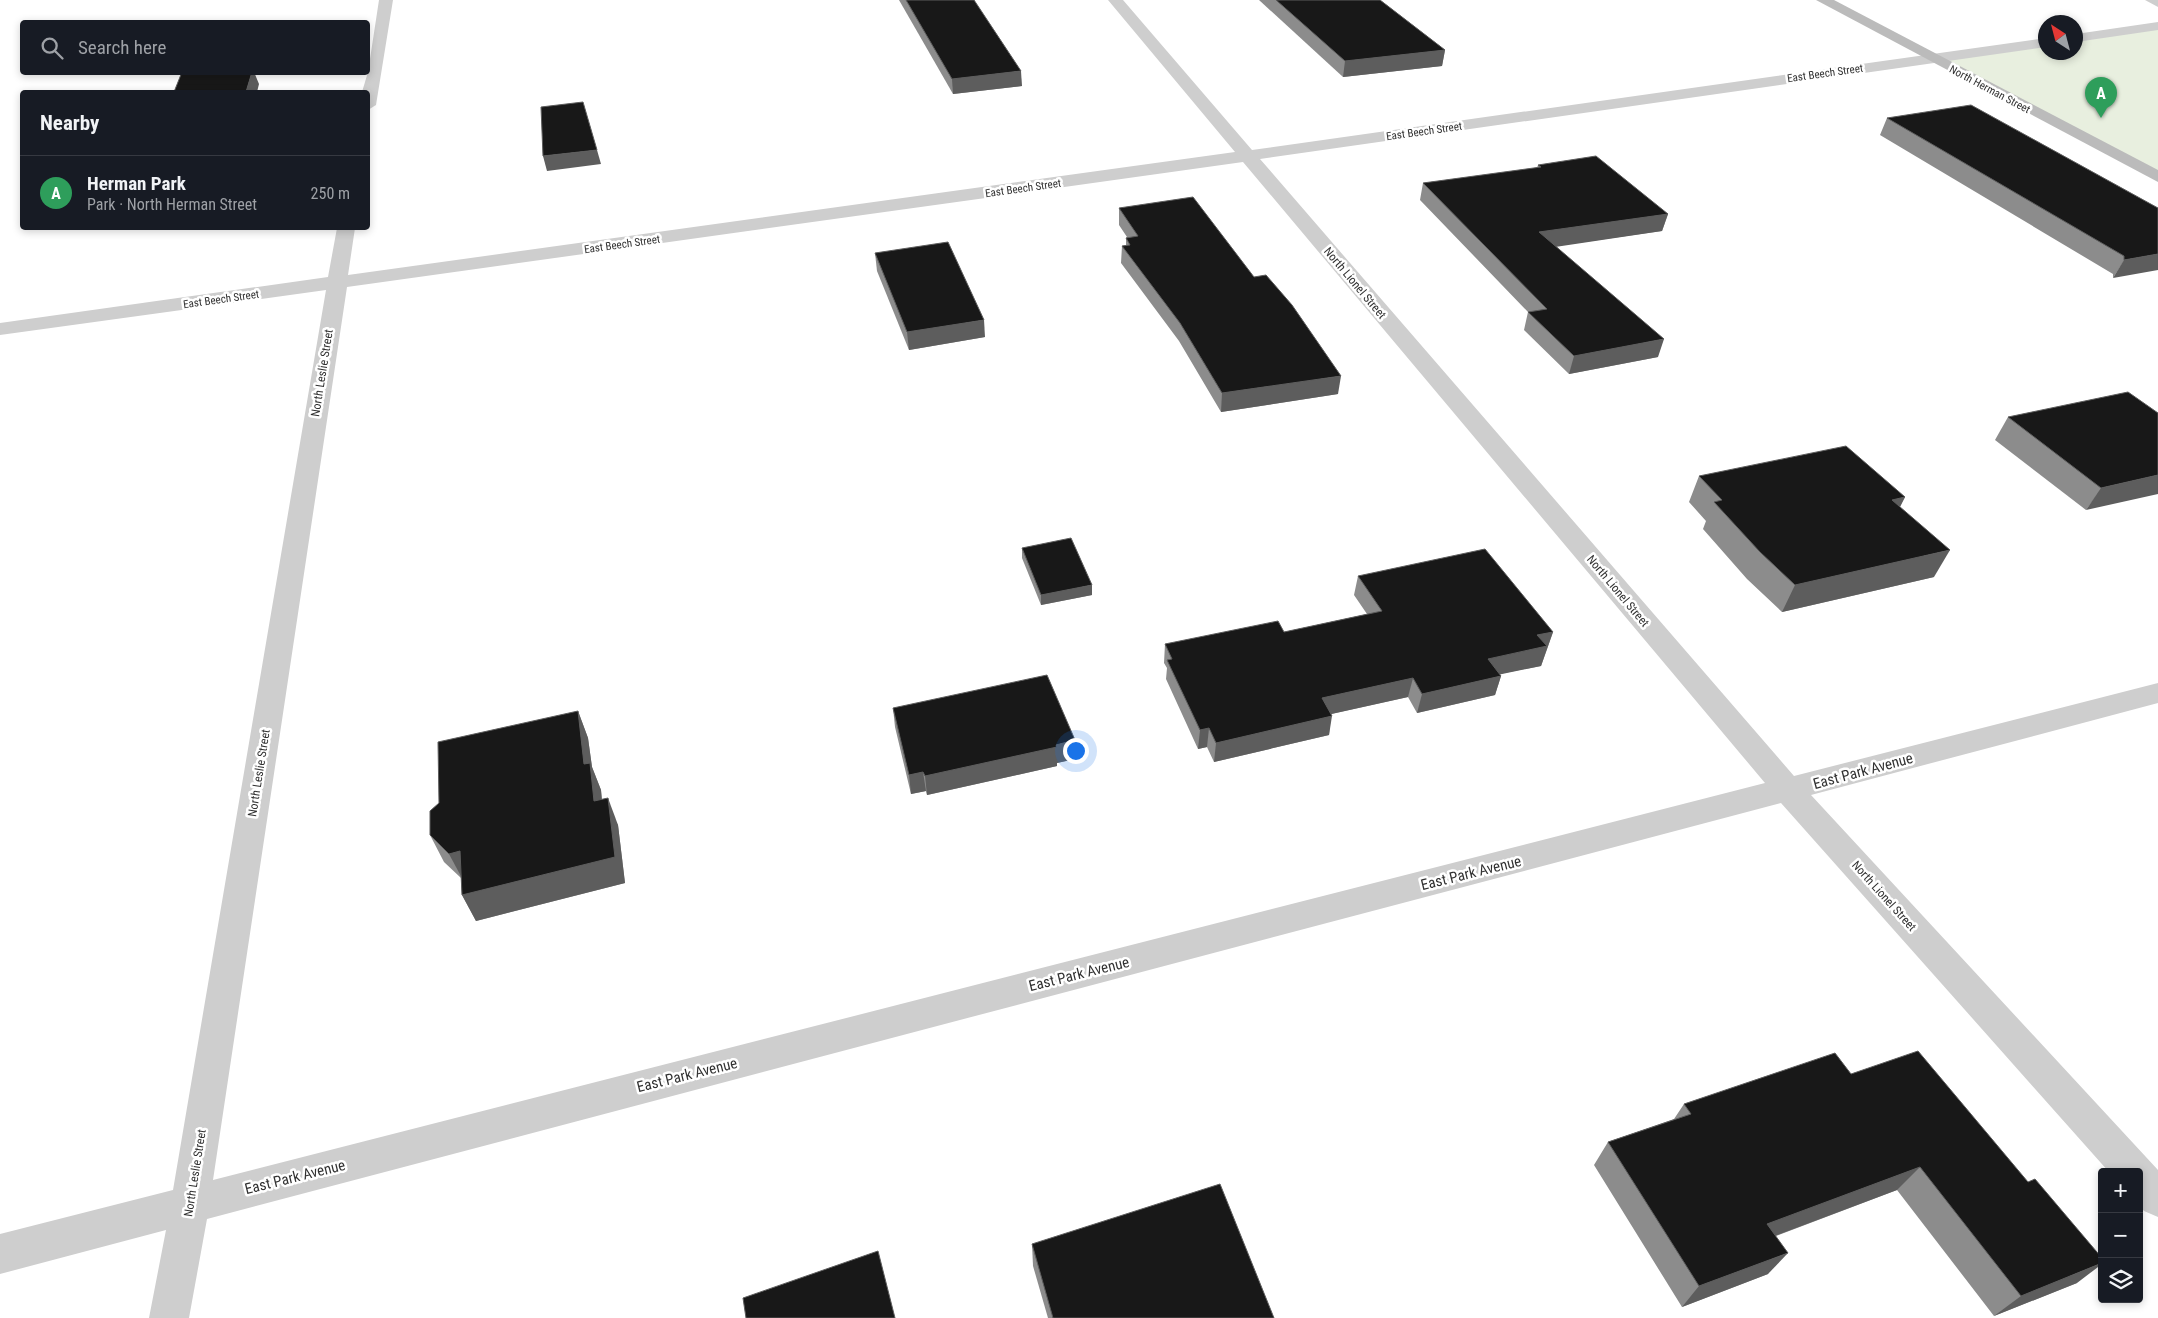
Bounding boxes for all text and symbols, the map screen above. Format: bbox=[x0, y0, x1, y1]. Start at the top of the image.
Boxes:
north arrow bbox=[2038, 15, 2083, 60]
search box bbox=[20, 20, 370, 75]
icon: search bbox=[38, 34, 66, 62]
text: Search here bbox=[78, 36, 166, 59]
street label: East Beech Street bbox=[1786, 62, 1864, 85]
street label: North Herman Street bbox=[1947, 63, 2032, 116]
pin: A bbox=[2085, 77, 2117, 118]
text: Nearby bbox=[40, 111, 99, 135]
street label: East Beech Street bbox=[1385, 120, 1463, 143]
text: Herman Park bbox=[87, 172, 186, 195]
street label: East Beech Street bbox=[984, 177, 1062, 200]
text: A bbox=[51, 184, 61, 203]
text: 250 m bbox=[311, 184, 350, 203]
text: Park · North Herman Street bbox=[87, 195, 257, 214]
street label: East Beech Street bbox=[583, 233, 661, 256]
street label: North Lionel Street bbox=[1321, 244, 1389, 322]
street label: East Beech Street bbox=[182, 288, 260, 311]
street label: North Leslie Street bbox=[308, 328, 336, 418]
street label: North Lionel Street bbox=[1584, 552, 1652, 630]
street label: North Leslie Street bbox=[245, 728, 273, 818]
your location bbox=[1063, 738, 1089, 764]
street label: East Park Avenue bbox=[1811, 749, 1915, 793]
street label: East Park Avenue bbox=[1419, 852, 1523, 894]
street label: North Lionel Street bbox=[1849, 858, 1919, 934]
street label: East Park Avenue bbox=[1027, 953, 1131, 995]
street label: East Park Avenue bbox=[635, 1054, 739, 1096]
street label: North Leslie Street bbox=[181, 1128, 209, 1218]
street label: East Park Avenue bbox=[243, 1156, 347, 1198]
map controls bbox=[2098, 1168, 2143, 1303]
button: + bbox=[2098, 1168, 2143, 1213]
button: − bbox=[2098, 1213, 2143, 1258]
button: layers bbox=[2098, 1258, 2143, 1303]

